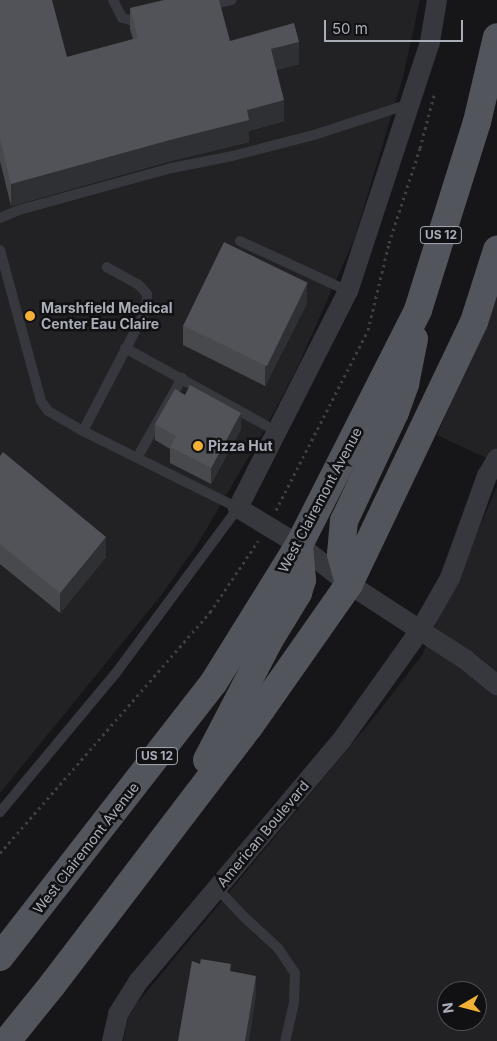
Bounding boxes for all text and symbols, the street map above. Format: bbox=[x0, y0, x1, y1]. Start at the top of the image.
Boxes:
scale bar bbox=[327, 10, 466, 42]
text: 50 m bbox=[332, 19, 368, 38]
road number: US 12 bbox=[420, 226, 462, 244]
place label: Marshfield Medical Center Eau Claire bbox=[41, 300, 172, 332]
marker: Marshfield Medical Center Eau Claire bbox=[23, 309, 37, 323]
street label: West Clairemont Avenue bbox=[275, 425, 365, 575]
place label: Pizza Hut bbox=[208, 438, 273, 454]
marker: Pizza Hut bbox=[192, 440, 204, 452]
road number: US 12 bbox=[136, 746, 178, 766]
street label: American Boulevard bbox=[214, 777, 312, 891]
street label: West Clairemont Avenue bbox=[30, 779, 142, 917]
north arrow bbox=[437, 981, 487, 1031]
text: N bbox=[438, 1002, 457, 1014]

